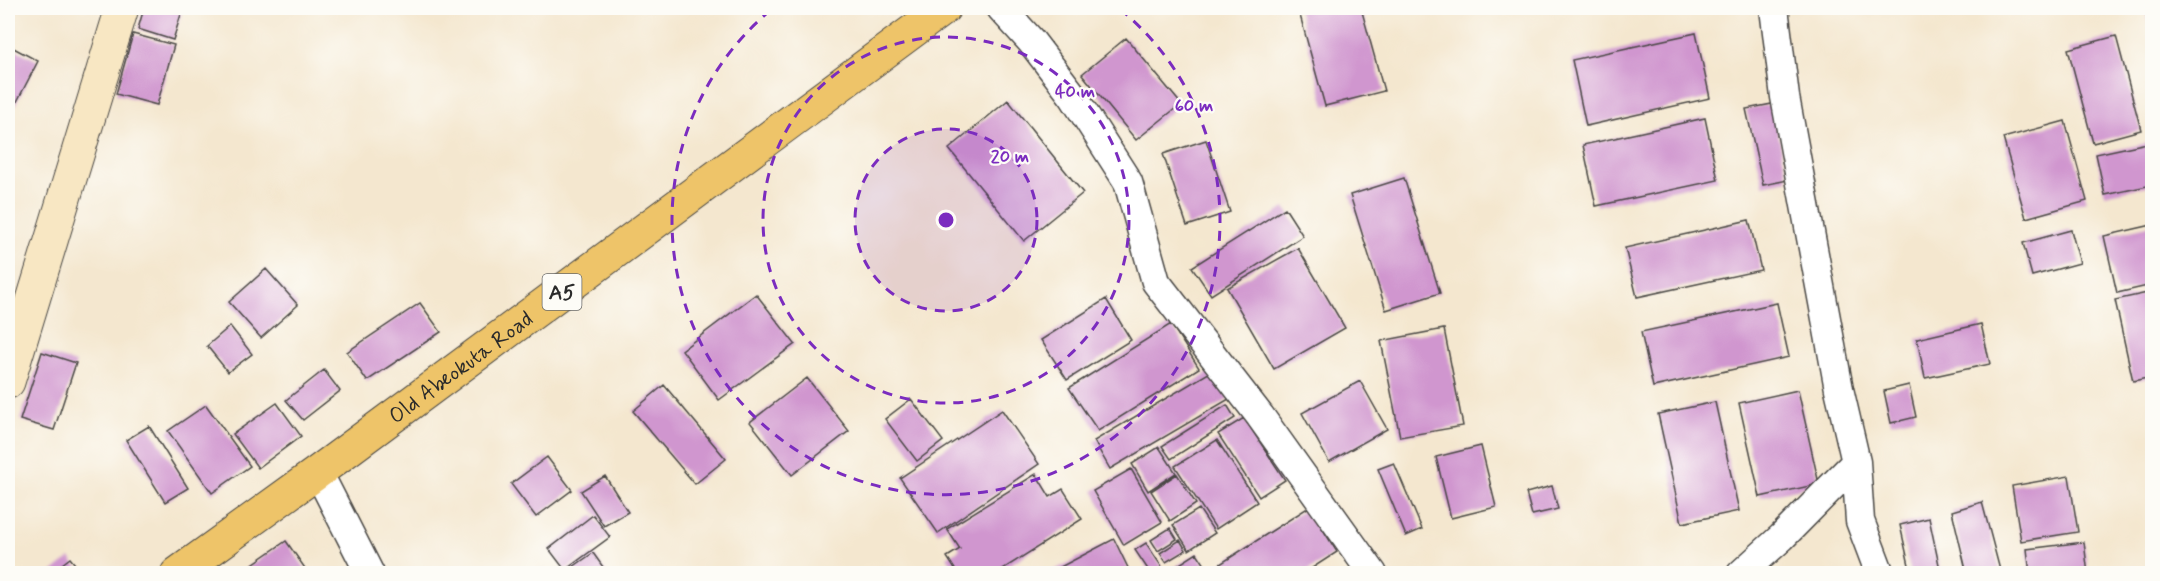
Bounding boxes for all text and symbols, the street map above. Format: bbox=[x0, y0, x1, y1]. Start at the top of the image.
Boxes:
text: 40 m bbox=[1055, 80, 1095, 104]
text: 60 m bbox=[1175, 94, 1213, 118]
text: 20 m bbox=[991, 145, 1029, 169]
centre of rings bbox=[936, 210, 956, 230]
road number: A5 bbox=[542, 274, 582, 310]
street label: Old Abeokuta Road bbox=[384, 305, 539, 431]

